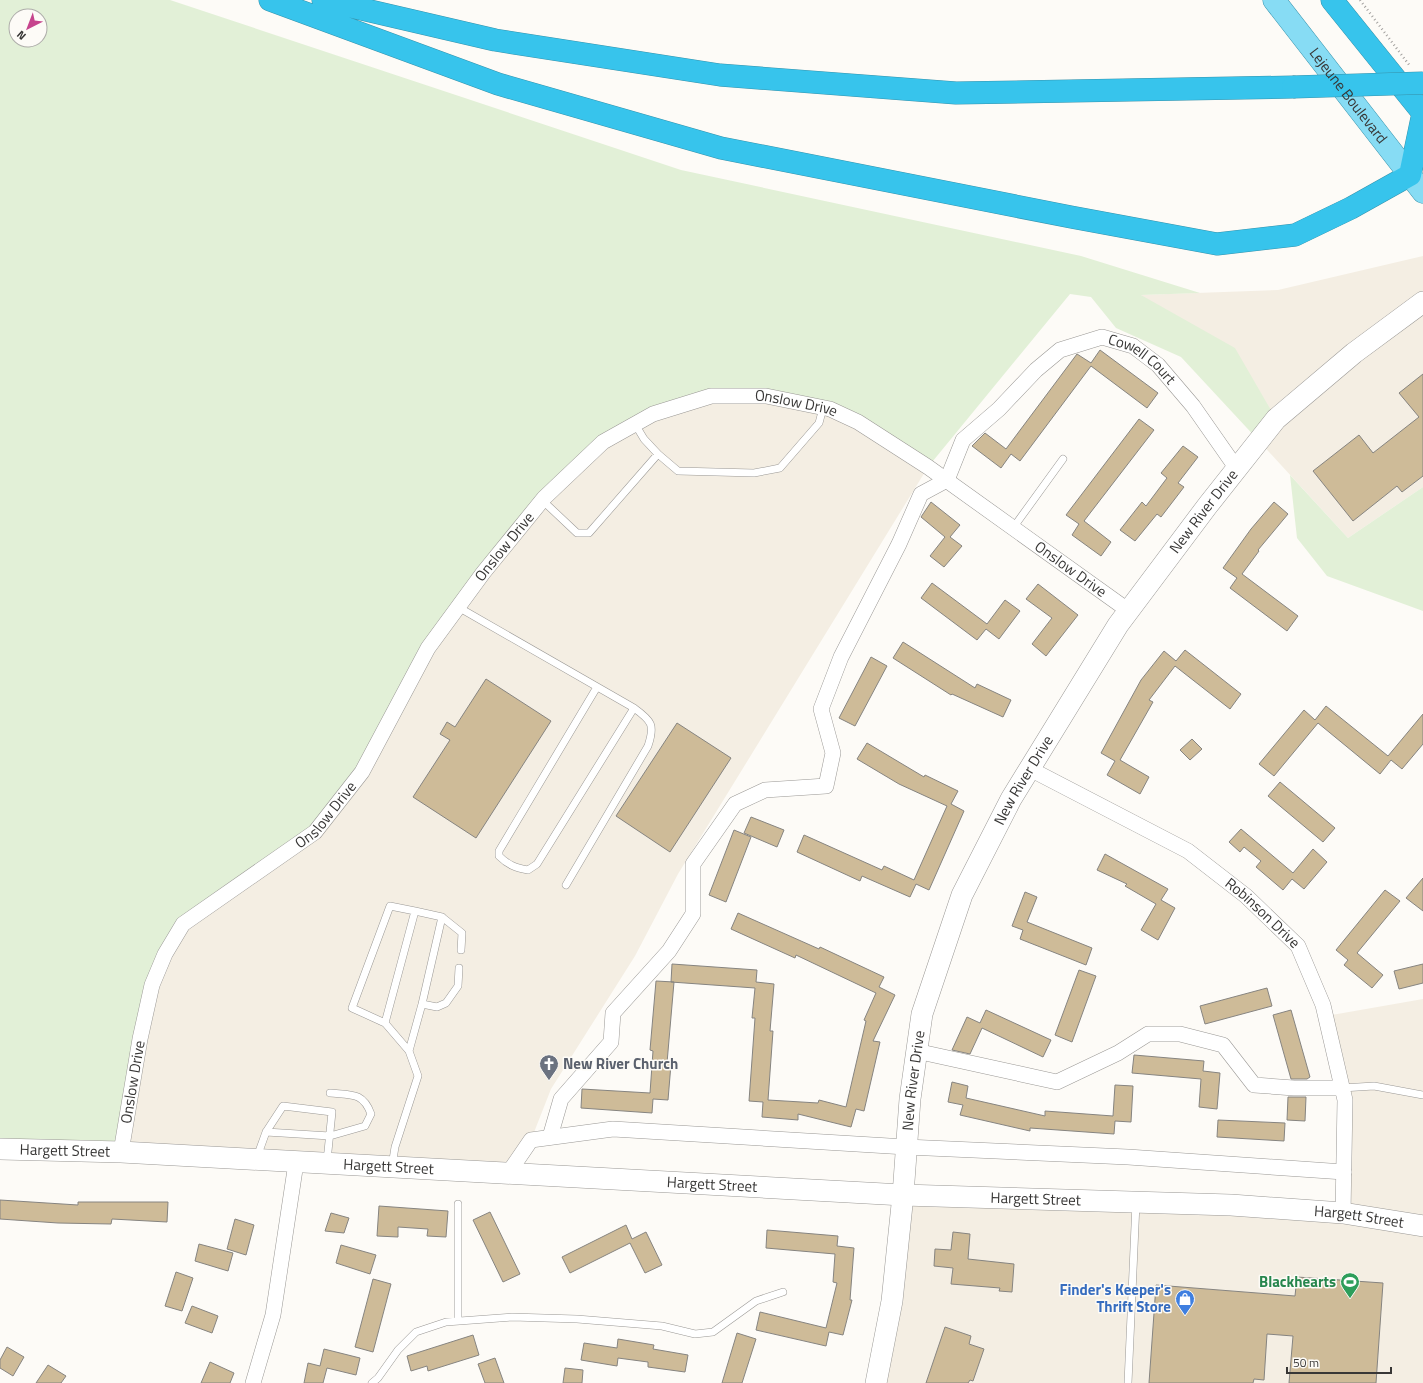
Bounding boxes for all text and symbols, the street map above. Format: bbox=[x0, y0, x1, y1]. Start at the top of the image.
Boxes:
north arrow bbox=[8, 8, 48, 48]
text: N bbox=[13, 27, 29, 44]
street label: Lejeune Boulevard bbox=[1304, 42, 1393, 148]
street label: Cowell Court bbox=[1106, 327, 1182, 390]
street label: Onslow Drive bbox=[755, 384, 842, 422]
street label: New River Drive bbox=[1163, 464, 1243, 558]
street label: Onslow Drive bbox=[469, 507, 539, 586]
street label: Onslow Drive bbox=[1030, 535, 1112, 603]
street label: New River Drive bbox=[988, 731, 1059, 829]
street label: Onslow Drive bbox=[290, 776, 362, 854]
street label: Robinson Drive bbox=[1220, 872, 1306, 953]
street label: New River Drive bbox=[896, 1029, 931, 1132]
street label: Onslow Drive bbox=[114, 1039, 151, 1125]
place label: New River Church bbox=[563, 1052, 678, 1075]
church icon: New River Church bbox=[538, 1053, 560, 1081]
street label: Hargett Street bbox=[19, 1137, 111, 1163]
street label: Hargett Street bbox=[343, 1152, 435, 1180]
street label: Hargett Street bbox=[666, 1170, 759, 1198]
street label: Hargett Street bbox=[990, 1186, 1082, 1211]
street label: Hargett Street bbox=[1313, 1199, 1406, 1234]
place label: Blackhearts bbox=[1259, 1270, 1336, 1293]
sports icon: Blackhearts bbox=[1339, 1271, 1361, 1299]
place label: Finder's Keeper's Thrift Store bbox=[1059, 1278, 1171, 1318]
shop icon: Finder's Keeper's Thrift Store bbox=[1174, 1288, 1196, 1316]
scale bar bbox=[1287, 1349, 1391, 1375]
text: 50 m bbox=[1293, 1353, 1319, 1372]

